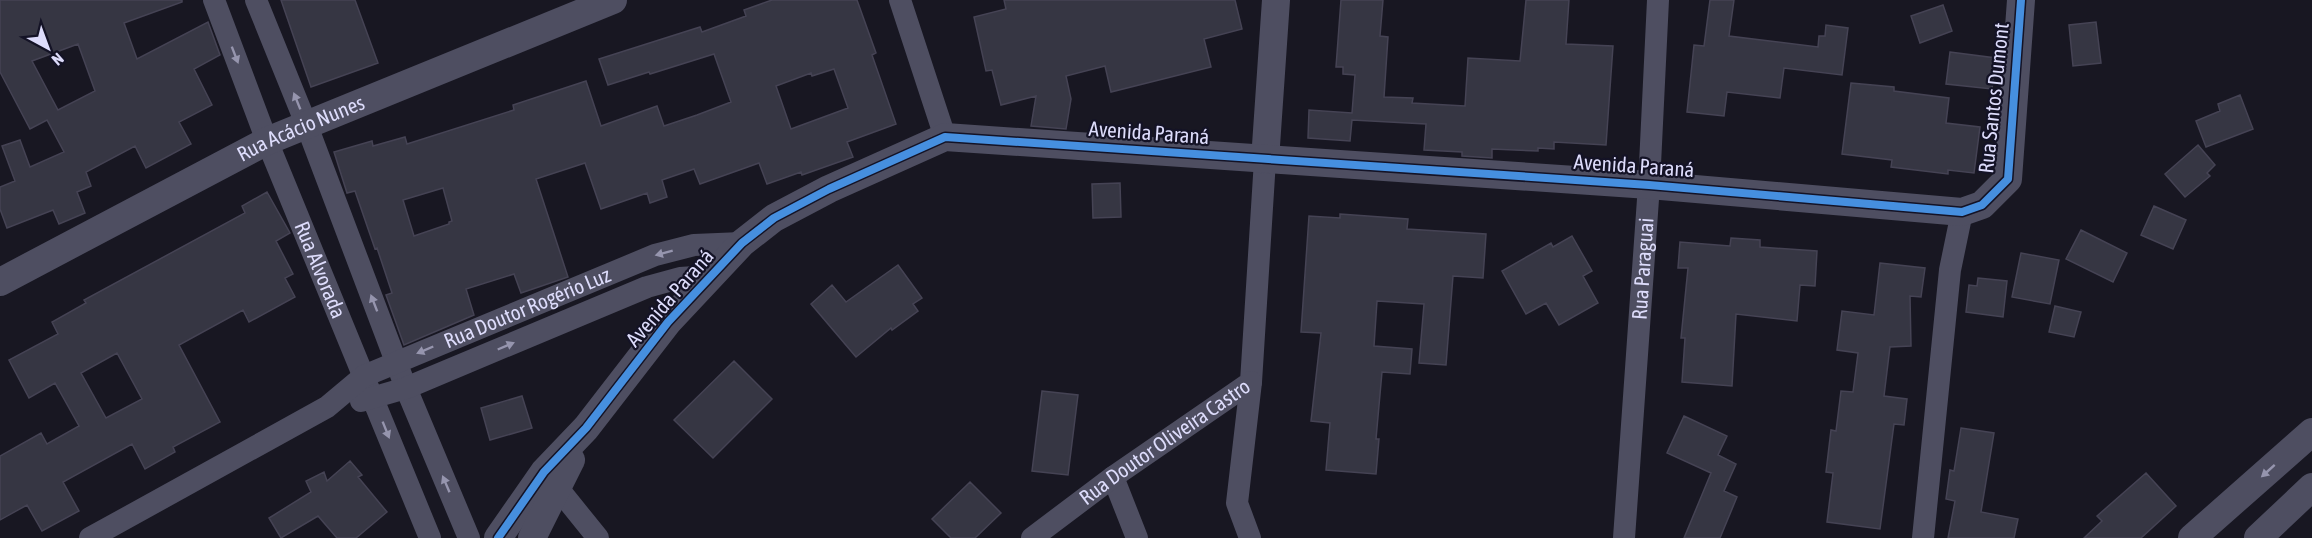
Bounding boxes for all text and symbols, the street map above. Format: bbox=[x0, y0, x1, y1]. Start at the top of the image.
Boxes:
north arrow bbox=[18, 18, 78, 78]
street label: Rua Santos Dumont bbox=[1973, 21, 2013, 174]
one-way arrow bbox=[230, 46, 240, 64]
text: N bbox=[48, 49, 67, 69]
street label: Rua Acácio Nunes bbox=[233, 90, 368, 166]
one-way arrow bbox=[292, 92, 301, 110]
street label: Avenida Paraná bbox=[1088, 116, 1210, 148]
street label: Avenida Paraná bbox=[1573, 149, 1695, 181]
street label: Rua Paraguai bbox=[1626, 217, 1658, 320]
street label: Rua Alvorada bbox=[290, 218, 351, 322]
street label: Avenida Paraná bbox=[620, 244, 718, 351]
one-way arrow bbox=[654, 248, 673, 258]
street label: Rua Doutor Rogério Luz bbox=[440, 262, 614, 352]
one-way arrow bbox=[369, 294, 379, 312]
one-way arrow bbox=[497, 341, 515, 351]
one-way arrow bbox=[416, 346, 434, 355]
street label: Rua Doutor Oliveira Castro bbox=[1074, 373, 1254, 509]
one-way arrow bbox=[381, 422, 391, 440]
one-way arrow bbox=[2261, 464, 2276, 478]
one-way arrow bbox=[441, 475, 450, 493]

